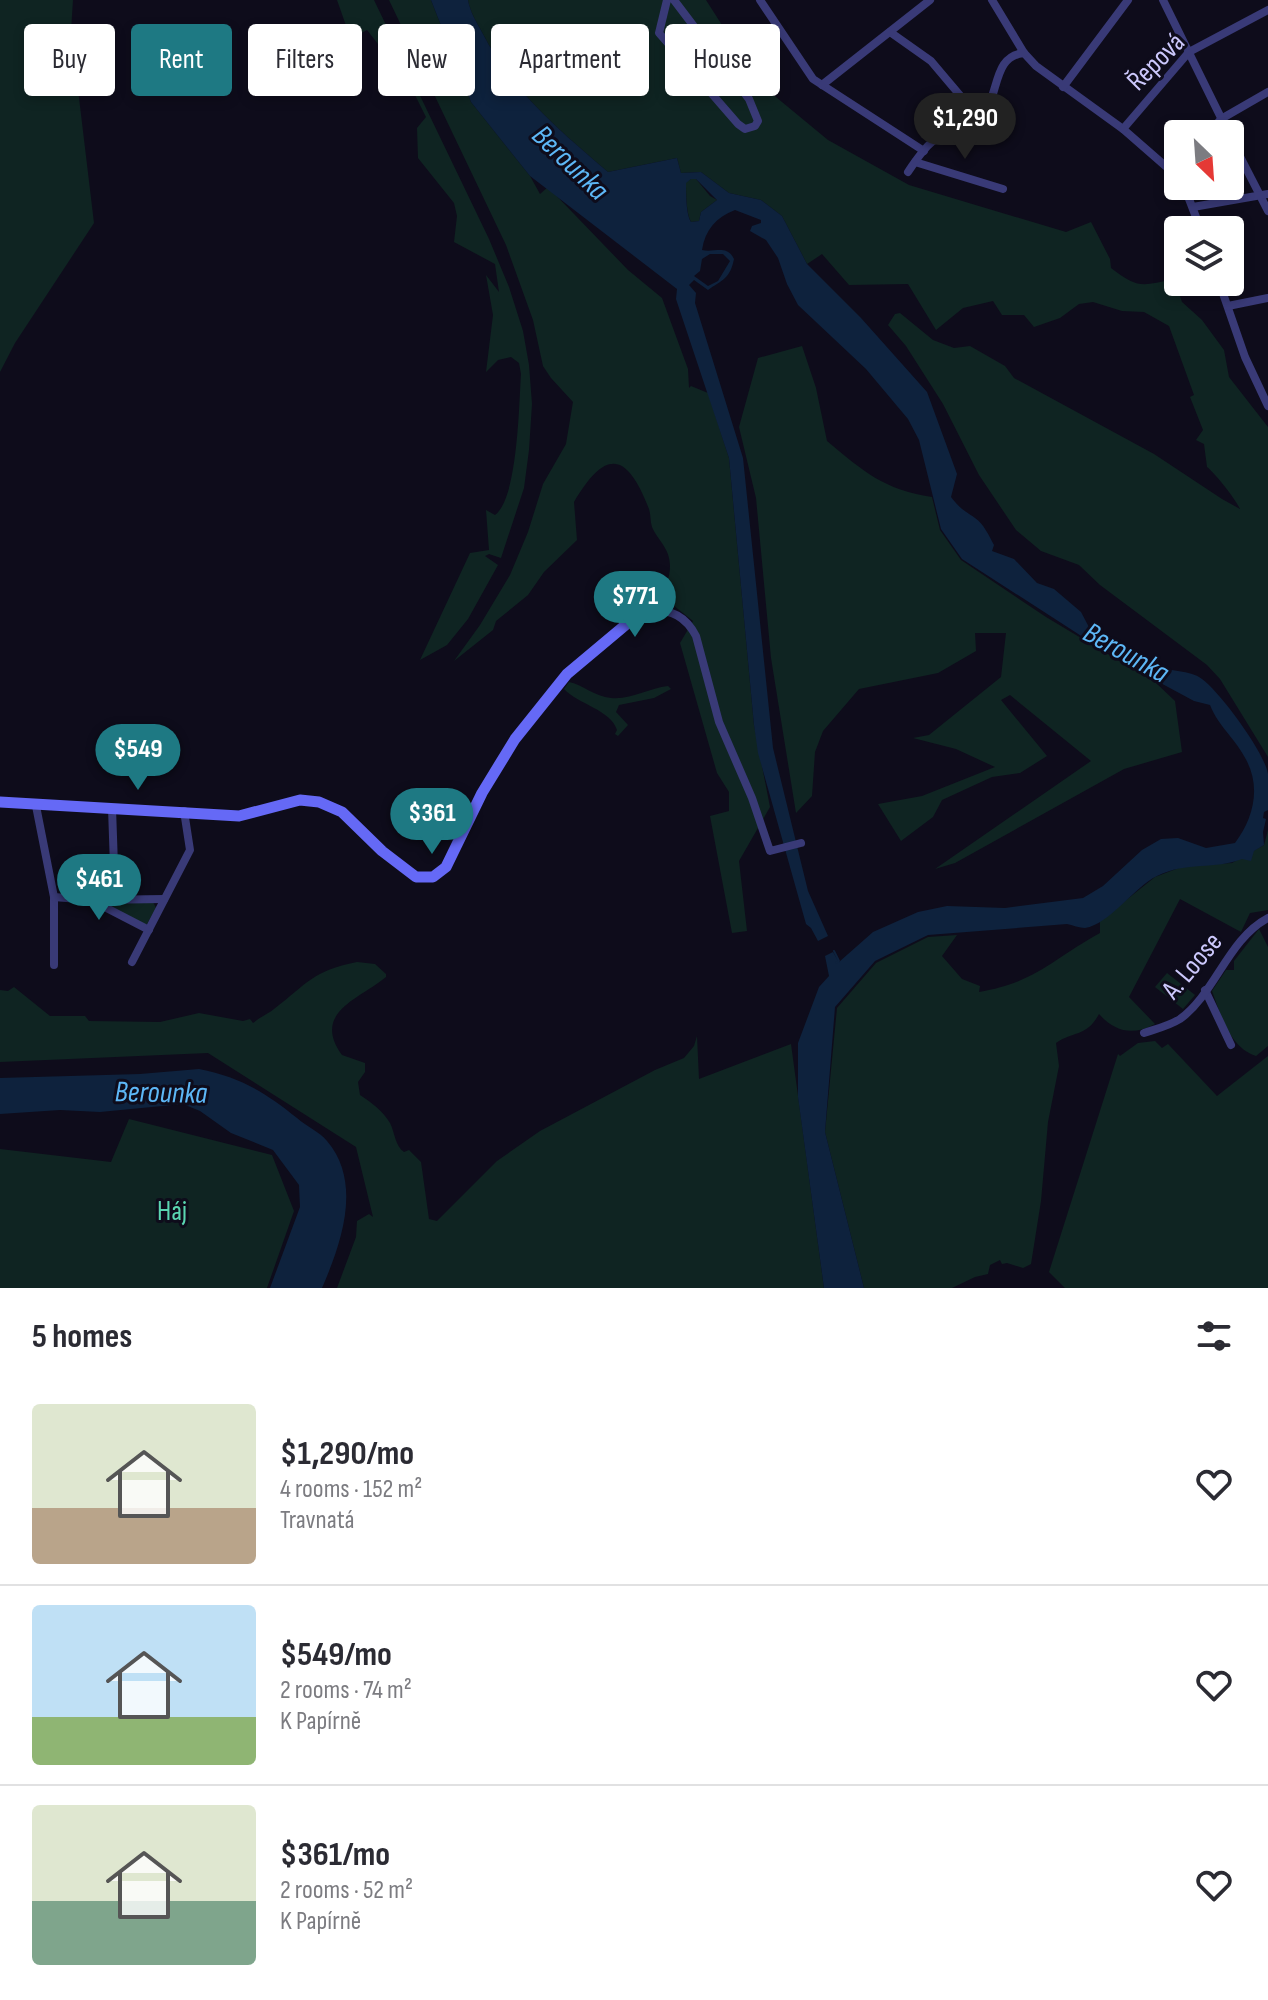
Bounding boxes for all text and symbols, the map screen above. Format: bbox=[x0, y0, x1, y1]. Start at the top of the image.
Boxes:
chip: Buy bbox=[24, 24, 115, 96]
chip: Rent bbox=[131, 24, 232, 96]
chip: Filters bbox=[248, 24, 362, 96]
chip: New bbox=[378, 24, 475, 96]
chip: Apartment bbox=[491, 24, 649, 96]
chip: House bbox=[665, 24, 780, 96]
street label: Řepová bbox=[1120, 26, 1192, 98]
pin: $1,290 bbox=[900, 93, 1030, 161]
text: $1,290 bbox=[932, 103, 998, 134]
water label: Berounka bbox=[524, 118, 616, 208]
north arrow bbox=[1164, 120, 1244, 200]
map controls bbox=[1164, 120, 1244, 296]
button: layers bbox=[1164, 216, 1244, 296]
pin: $771 bbox=[588, 571, 682, 639]
text: $771 bbox=[612, 581, 658, 612]
water label: Berounka bbox=[1077, 615, 1175, 691]
pin: $549 bbox=[91, 724, 185, 792]
text: $549 bbox=[113, 734, 163, 765]
pin: $361 bbox=[385, 788, 479, 856]
text: $361 bbox=[408, 798, 456, 829]
pin: $461 bbox=[52, 854, 146, 922]
text: $461 bbox=[75, 864, 123, 895]
street label: A. Loose bbox=[1154, 926, 1229, 1007]
water label: Berounka bbox=[114, 1074, 208, 1112]
park label: Háj bbox=[157, 1195, 187, 1228]
icon: filters bbox=[1192, 1314, 1236, 1358]
text: 5 homes bbox=[32, 1316, 132, 1357]
text: $1,290/mo bbox=[280, 1433, 414, 1474]
icon: home bbox=[96, 1436, 192, 1532]
icon: heart bbox=[1192, 1462, 1236, 1506]
text: 4 rooms · 152 m² bbox=[280, 1474, 422, 1505]
text: Travnatá bbox=[280, 1505, 355, 1536]
text: $549/mo bbox=[280, 1634, 392, 1675]
icon: home bbox=[96, 1637, 192, 1733]
icon: heart bbox=[1192, 1663, 1236, 1707]
text: 2 rooms · 74 m² bbox=[280, 1675, 412, 1706]
text: K Papírně bbox=[280, 1706, 361, 1737]
text: $361/mo bbox=[280, 1834, 390, 1875]
icon: home bbox=[96, 1837, 192, 1933]
icon: heart bbox=[1192, 1863, 1236, 1907]
text: 2 rooms · 52 m² bbox=[280, 1875, 413, 1906]
text: K Papírně bbox=[280, 1906, 361, 1937]

